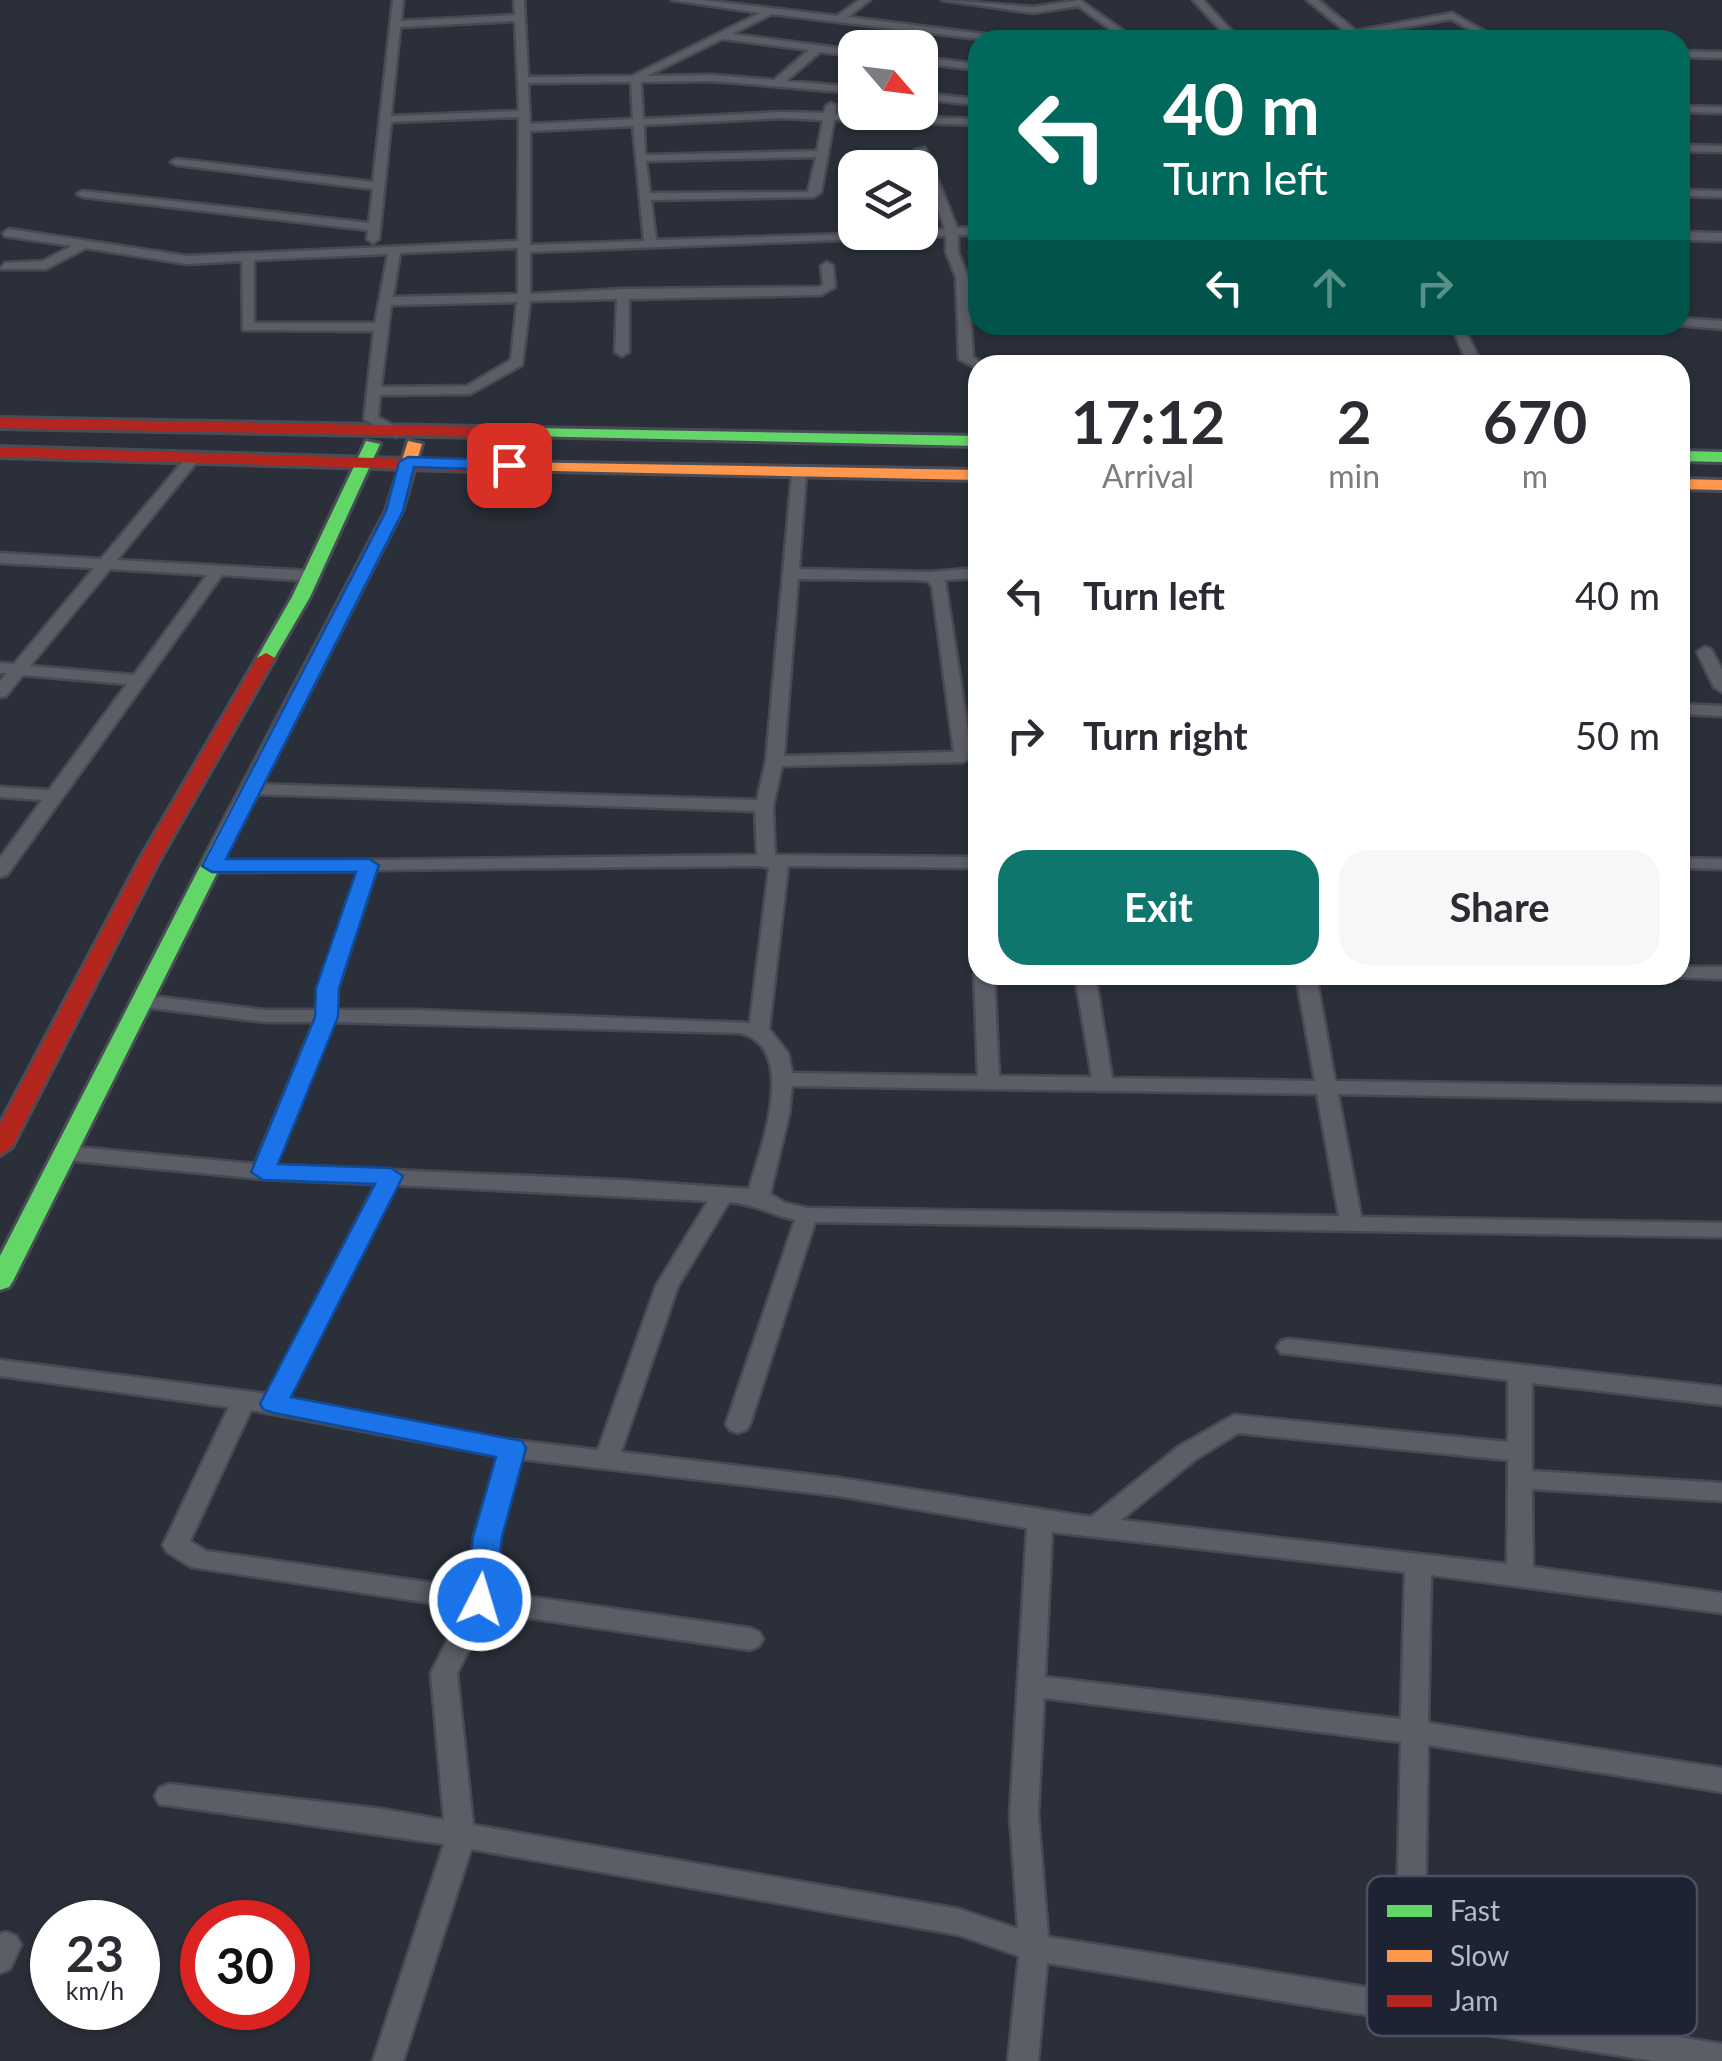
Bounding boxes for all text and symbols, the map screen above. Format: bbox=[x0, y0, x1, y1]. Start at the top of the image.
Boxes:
north arrow bbox=[838, 30, 938, 130]
map controls bbox=[838, 30, 938, 250]
text: 40 m bbox=[1163, 66, 1320, 150]
icon: left bbox=[998, 70, 1128, 200]
button: layers bbox=[838, 150, 938, 250]
text: Turn left bbox=[1163, 151, 1328, 205]
icon: left bbox=[1197, 260, 1252, 315]
icon: ahead bbox=[1302, 260, 1357, 315]
icon: right bbox=[1407, 260, 1462, 315]
text: 17:12 bbox=[1071, 385, 1225, 457]
text: 2 bbox=[1337, 385, 1372, 457]
text: 670 bbox=[1483, 385, 1587, 457]
pin bbox=[467, 423, 552, 508]
icon: arrive bbox=[482, 438, 537, 493]
text: Arrival bbox=[1102, 456, 1194, 495]
text: min bbox=[1328, 456, 1380, 495]
text: m bbox=[1522, 456, 1548, 495]
icon: left bbox=[998, 568, 1053, 623]
text: Turn left bbox=[1083, 572, 1225, 618]
text: 40 m bbox=[1575, 572, 1660, 618]
icon: right bbox=[998, 708, 1053, 763]
text: Turn right bbox=[1083, 712, 1248, 758]
text: 50 m bbox=[1575, 712, 1660, 758]
button: Exit bbox=[998, 850, 1319, 965]
button: Share bbox=[1339, 850, 1660, 965]
position arrow bbox=[428, 1548, 532, 1652]
legend bbox=[1367, 1876, 1697, 2036]
text: Fast bbox=[1450, 1893, 1500, 1927]
speed limit sign: 30 bbox=[180, 1900, 310, 2030]
text: 23 bbox=[66, 1923, 124, 1983]
text: Slow bbox=[1450, 1938, 1509, 1972]
text: km/h bbox=[66, 1975, 124, 2005]
text: Jam bbox=[1450, 1983, 1498, 2017]

